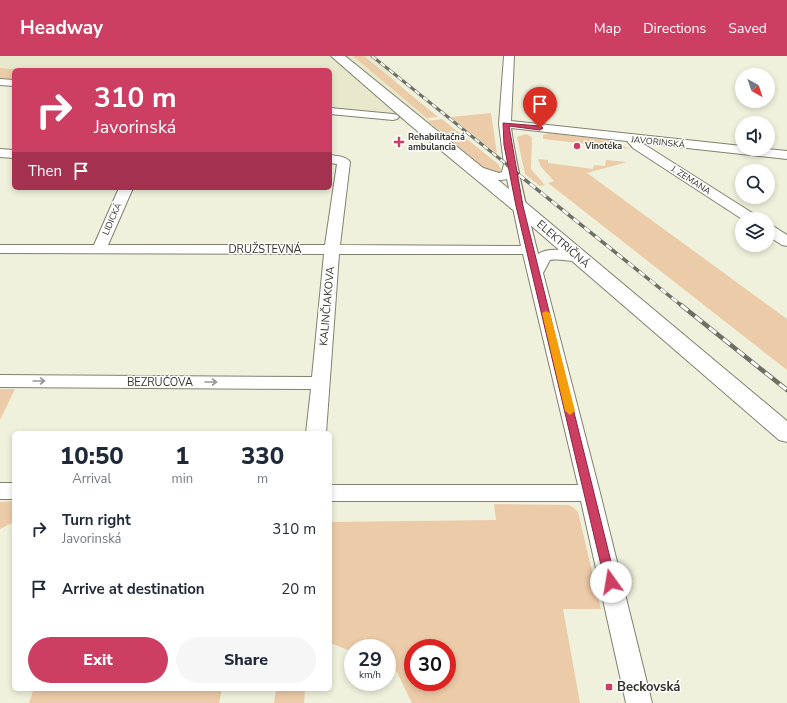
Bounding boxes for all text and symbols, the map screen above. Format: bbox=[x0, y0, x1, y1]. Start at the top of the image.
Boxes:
text: Headway bbox=[20, 15, 103, 41]
text: Map bbox=[594, 19, 621, 38]
text: Directions bbox=[643, 19, 706, 38]
text: Saved bbox=[728, 19, 767, 38]
north arrow bbox=[735, 68, 775, 108]
map controls bbox=[735, 68, 775, 252]
text: 310 m bbox=[94, 79, 177, 117]
icon: right bbox=[28, 84, 80, 136]
pin bbox=[523, 87, 557, 128]
icon: arrive bbox=[529, 93, 551, 115]
text: Javorinská bbox=[94, 115, 176, 139]
button: sound bbox=[735, 116, 775, 156]
place label: Rehabilitačná ambulancia bbox=[408, 131, 465, 153]
street label: JAVORINSKÁ bbox=[629, 132, 686, 151]
marker: Rehabilitačná ambulancia bbox=[393, 136, 405, 148]
place label: Vinotéka bbox=[584, 140, 622, 152]
marker: Vinotéka bbox=[572, 141, 582, 151]
icon: arrive bbox=[70, 160, 92, 182]
text: Then bbox=[28, 161, 62, 181]
street label: J. ZEMANA bbox=[668, 162, 714, 198]
button: search bbox=[735, 164, 775, 204]
street label: LIDICKÁ bbox=[99, 200, 125, 237]
button: layers bbox=[735, 212, 775, 252]
street label: ELEKTRIČNÁ bbox=[533, 216, 593, 271]
street label: DRUŽSTEVNÁ bbox=[228, 241, 302, 257]
street label: KALINČIAKOVA bbox=[315, 266, 338, 346]
street label: BEZRUČOVA bbox=[127, 374, 193, 390]
one-way arrow bbox=[32, 377, 45, 385]
one-way arrow bbox=[204, 378, 217, 386]
text: 10:50 bbox=[60, 440, 124, 472]
text: 1 bbox=[175, 440, 190, 472]
text: 330 bbox=[241, 440, 284, 472]
text: Arrival bbox=[72, 470, 111, 488]
text: min bbox=[172, 470, 193, 488]
text: m bbox=[257, 470, 268, 488]
text: Turn right bbox=[62, 510, 131, 530]
icon: right bbox=[28, 518, 50, 540]
text: 310 m bbox=[272, 519, 316, 539]
text: Javorinská bbox=[62, 530, 122, 548]
position arrow bbox=[590, 561, 632, 603]
icon: arrive bbox=[28, 578, 50, 600]
text: Arrive at destination bbox=[62, 579, 205, 599]
text: 20 m bbox=[281, 579, 316, 599]
button: Exit bbox=[28, 637, 168, 683]
button: Share bbox=[176, 637, 316, 683]
speed limit sign: 30 bbox=[404, 639, 456, 691]
text: 29 bbox=[358, 646, 382, 673]
text: km/h bbox=[359, 668, 381, 682]
place label: Beckovská bbox=[617, 678, 680, 696]
marker: Beckovská bbox=[604, 682, 614, 692]

